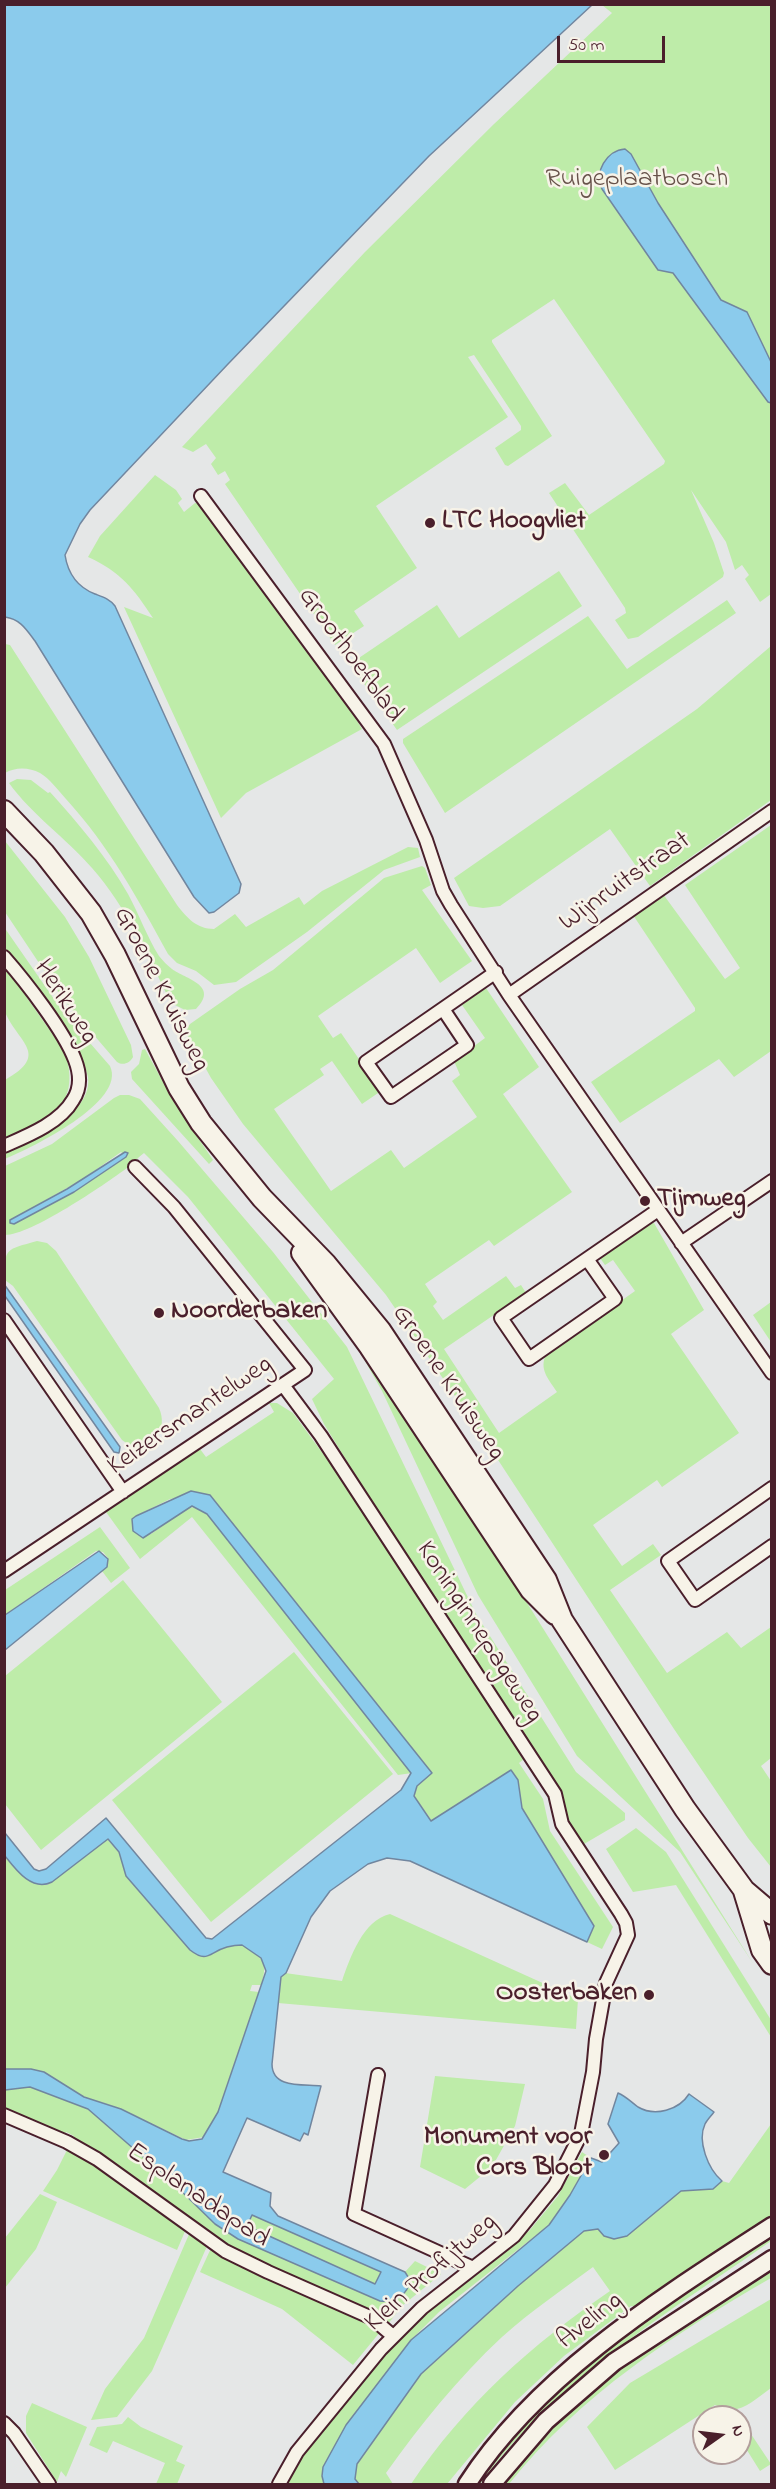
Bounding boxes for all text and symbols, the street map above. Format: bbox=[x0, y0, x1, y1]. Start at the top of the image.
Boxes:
scale bar bbox=[560, 24, 668, 62]
text: 50 m bbox=[568, 33, 605, 59]
park label: Ruigeplaatbosch bbox=[546, 165, 728, 197]
place label: LTC Hoogvliet bbox=[442, 507, 586, 539]
marker: LTC Hoogvliet bbox=[423, 516, 437, 530]
street label: Groothoefblad bbox=[289, 582, 409, 730]
street label: Wijnruitstraat bbox=[554, 826, 698, 940]
street label: Groene Kruisweg bbox=[104, 902, 216, 1078]
street label: Herikweg bbox=[25, 954, 103, 1052]
place label: Tijmweg bbox=[657, 1185, 746, 1217]
marker: Tijmweg bbox=[638, 1194, 652, 1208]
place label: Noorderbaken bbox=[171, 1297, 327, 1329]
street label: Groene Kruisweg bbox=[383, 1300, 511, 1468]
marker: Noorderbaken bbox=[152, 1306, 166, 1320]
street label: Keizersmantelweg bbox=[102, 1350, 280, 1484]
street label: Koninginnepageweg bbox=[407, 1536, 549, 1730]
place label: Oosterbaken bbox=[496, 1979, 637, 2011]
marker: Oosterbaken bbox=[642, 1988, 656, 2002]
place label: Monument voor Cors Bloot bbox=[424, 2123, 592, 2186]
street label: Esplanadapad bbox=[119, 2137, 275, 2257]
marker: Monument voor Cors Bloot bbox=[597, 2148, 611, 2162]
street label: Klein Profijtweg bbox=[359, 2208, 505, 2340]
street label: Aveling bbox=[552, 2286, 630, 2358]
north arrow bbox=[692, 2405, 752, 2465]
text: N bbox=[725, 2423, 750, 2439]

